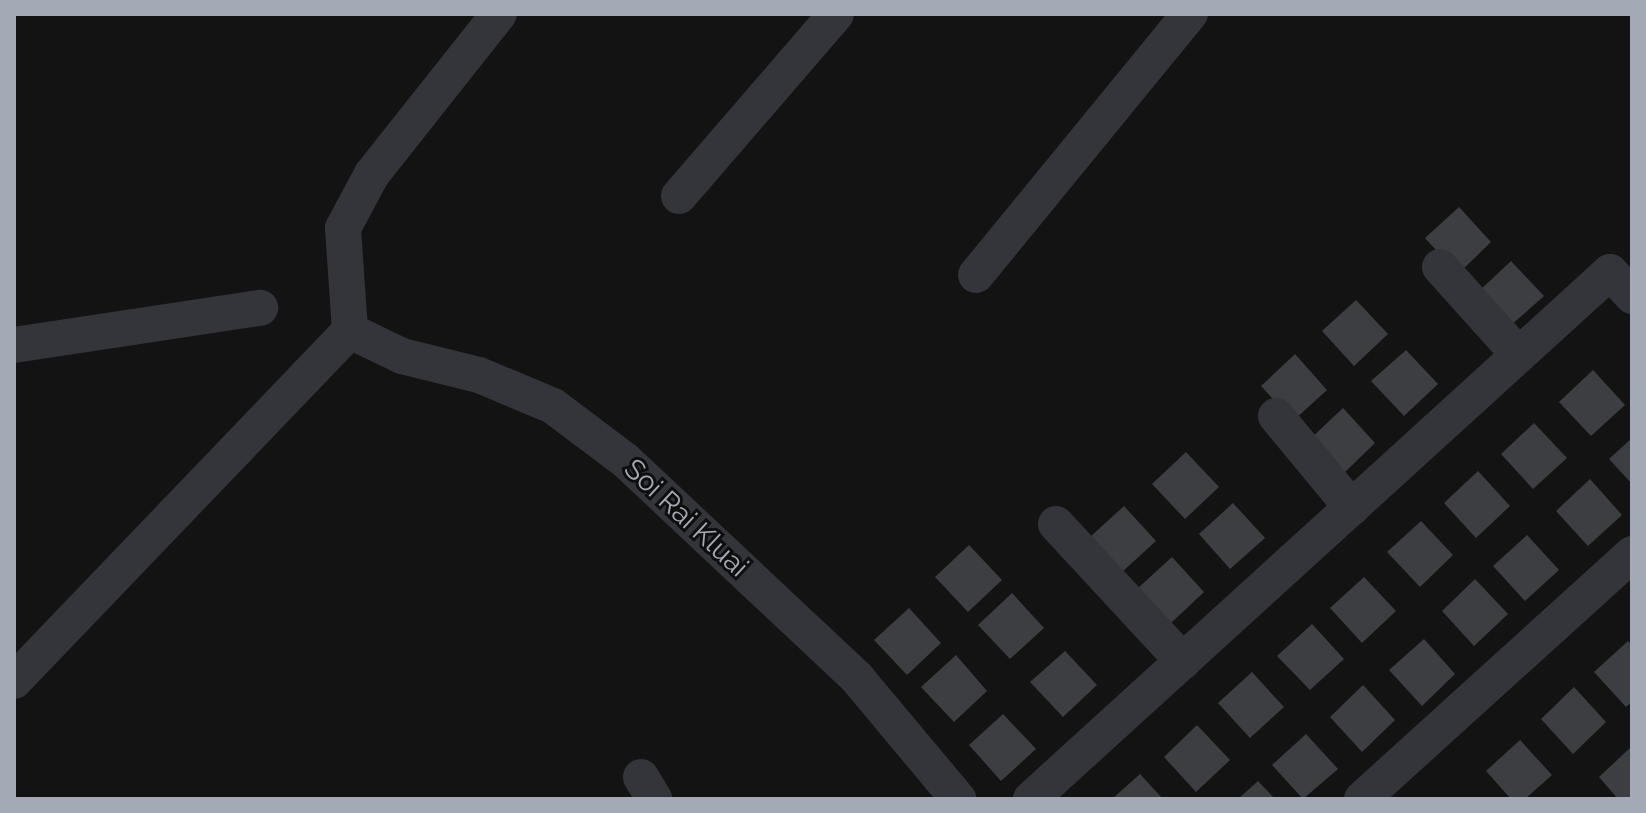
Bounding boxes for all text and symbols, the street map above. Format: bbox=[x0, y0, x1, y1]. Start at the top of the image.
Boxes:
street label: Soi Rai Kluai bbox=[617, 452, 755, 584]

